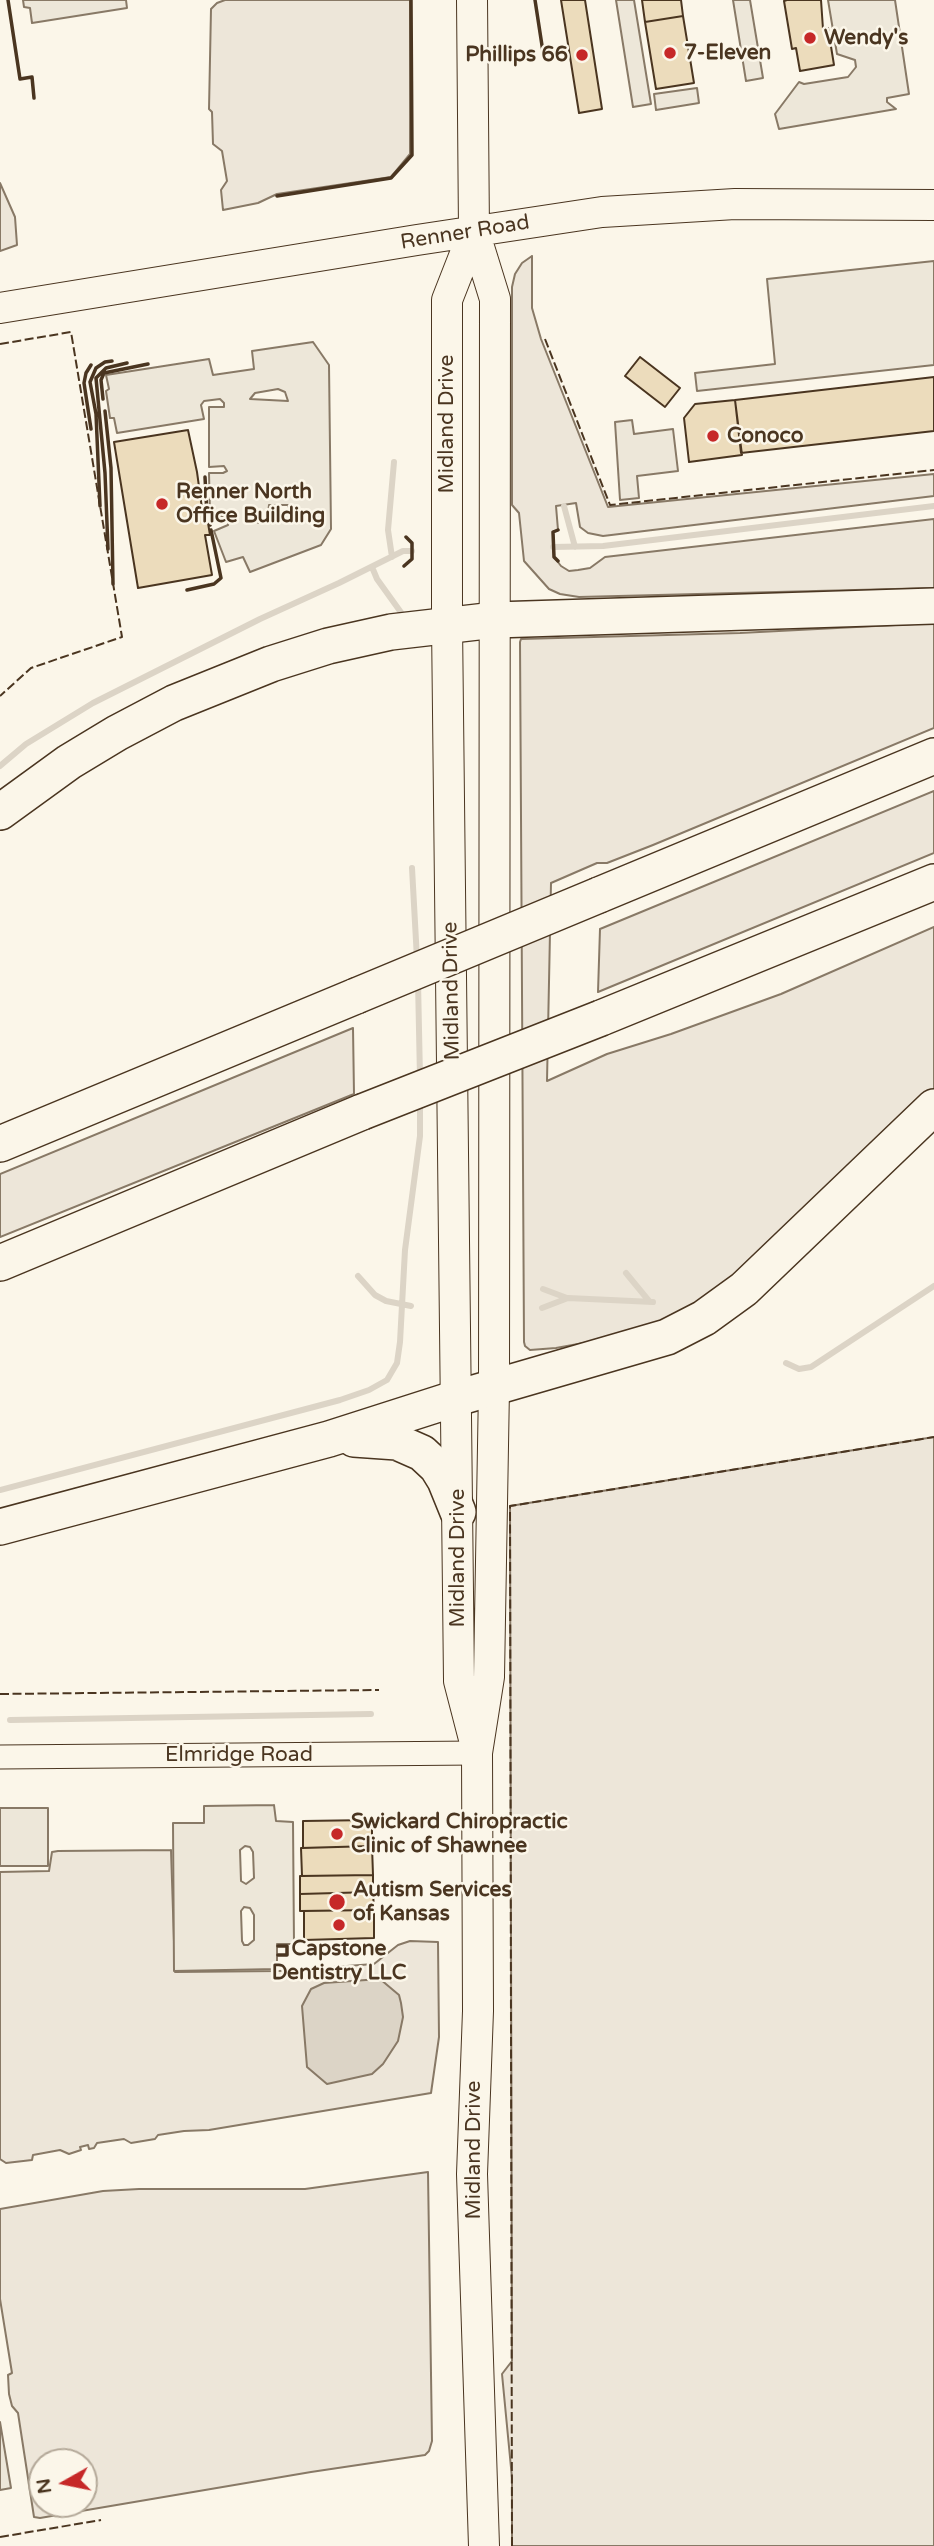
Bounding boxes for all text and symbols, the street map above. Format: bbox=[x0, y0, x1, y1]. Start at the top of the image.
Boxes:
place label: Wendy's bbox=[824, 25, 908, 51]
marker: Wendy's bbox=[802, 30, 818, 46]
place label: 7-Eleven bbox=[684, 40, 771, 66]
place label: Phillips 66 bbox=[465, 42, 568, 68]
marker: 7-Eleven bbox=[662, 45, 678, 61]
marker: Phillips 66 bbox=[574, 47, 590, 63]
street label: Renner Road bbox=[399, 210, 531, 256]
street label: Midland Drive bbox=[434, 355, 460, 493]
place label: Conoco bbox=[727, 423, 803, 449]
marker: Conoco bbox=[705, 428, 721, 444]
place label: Renner North Office Building bbox=[176, 479, 325, 529]
marker: Renner North Office Building bbox=[154, 496, 170, 512]
street label: Midland Drive bbox=[438, 921, 466, 1061]
street label: Midland Drive bbox=[445, 1489, 471, 1627]
street label: Elmridge Road bbox=[165, 1742, 313, 1768]
place label: Swickard Chiropractic Clinic of Shawnee bbox=[351, 1809, 568, 1859]
marker: Swickard Chiropractic Clinic of Shawnee bbox=[329, 1826, 345, 1842]
place label: Autism Services of Kansas bbox=[353, 1877, 512, 1927]
marker: Autism Services of Kansas bbox=[327, 1892, 347, 1912]
marker: Capstone Dentistry LLC bbox=[331, 1917, 347, 1933]
place label: Capstone Dentistry LLC bbox=[272, 1936, 406, 1986]
street label: Midland Drive bbox=[461, 2081, 487, 2219]
north arrow bbox=[28, 2448, 98, 2518]
text: N bbox=[32, 2477, 56, 2495]

